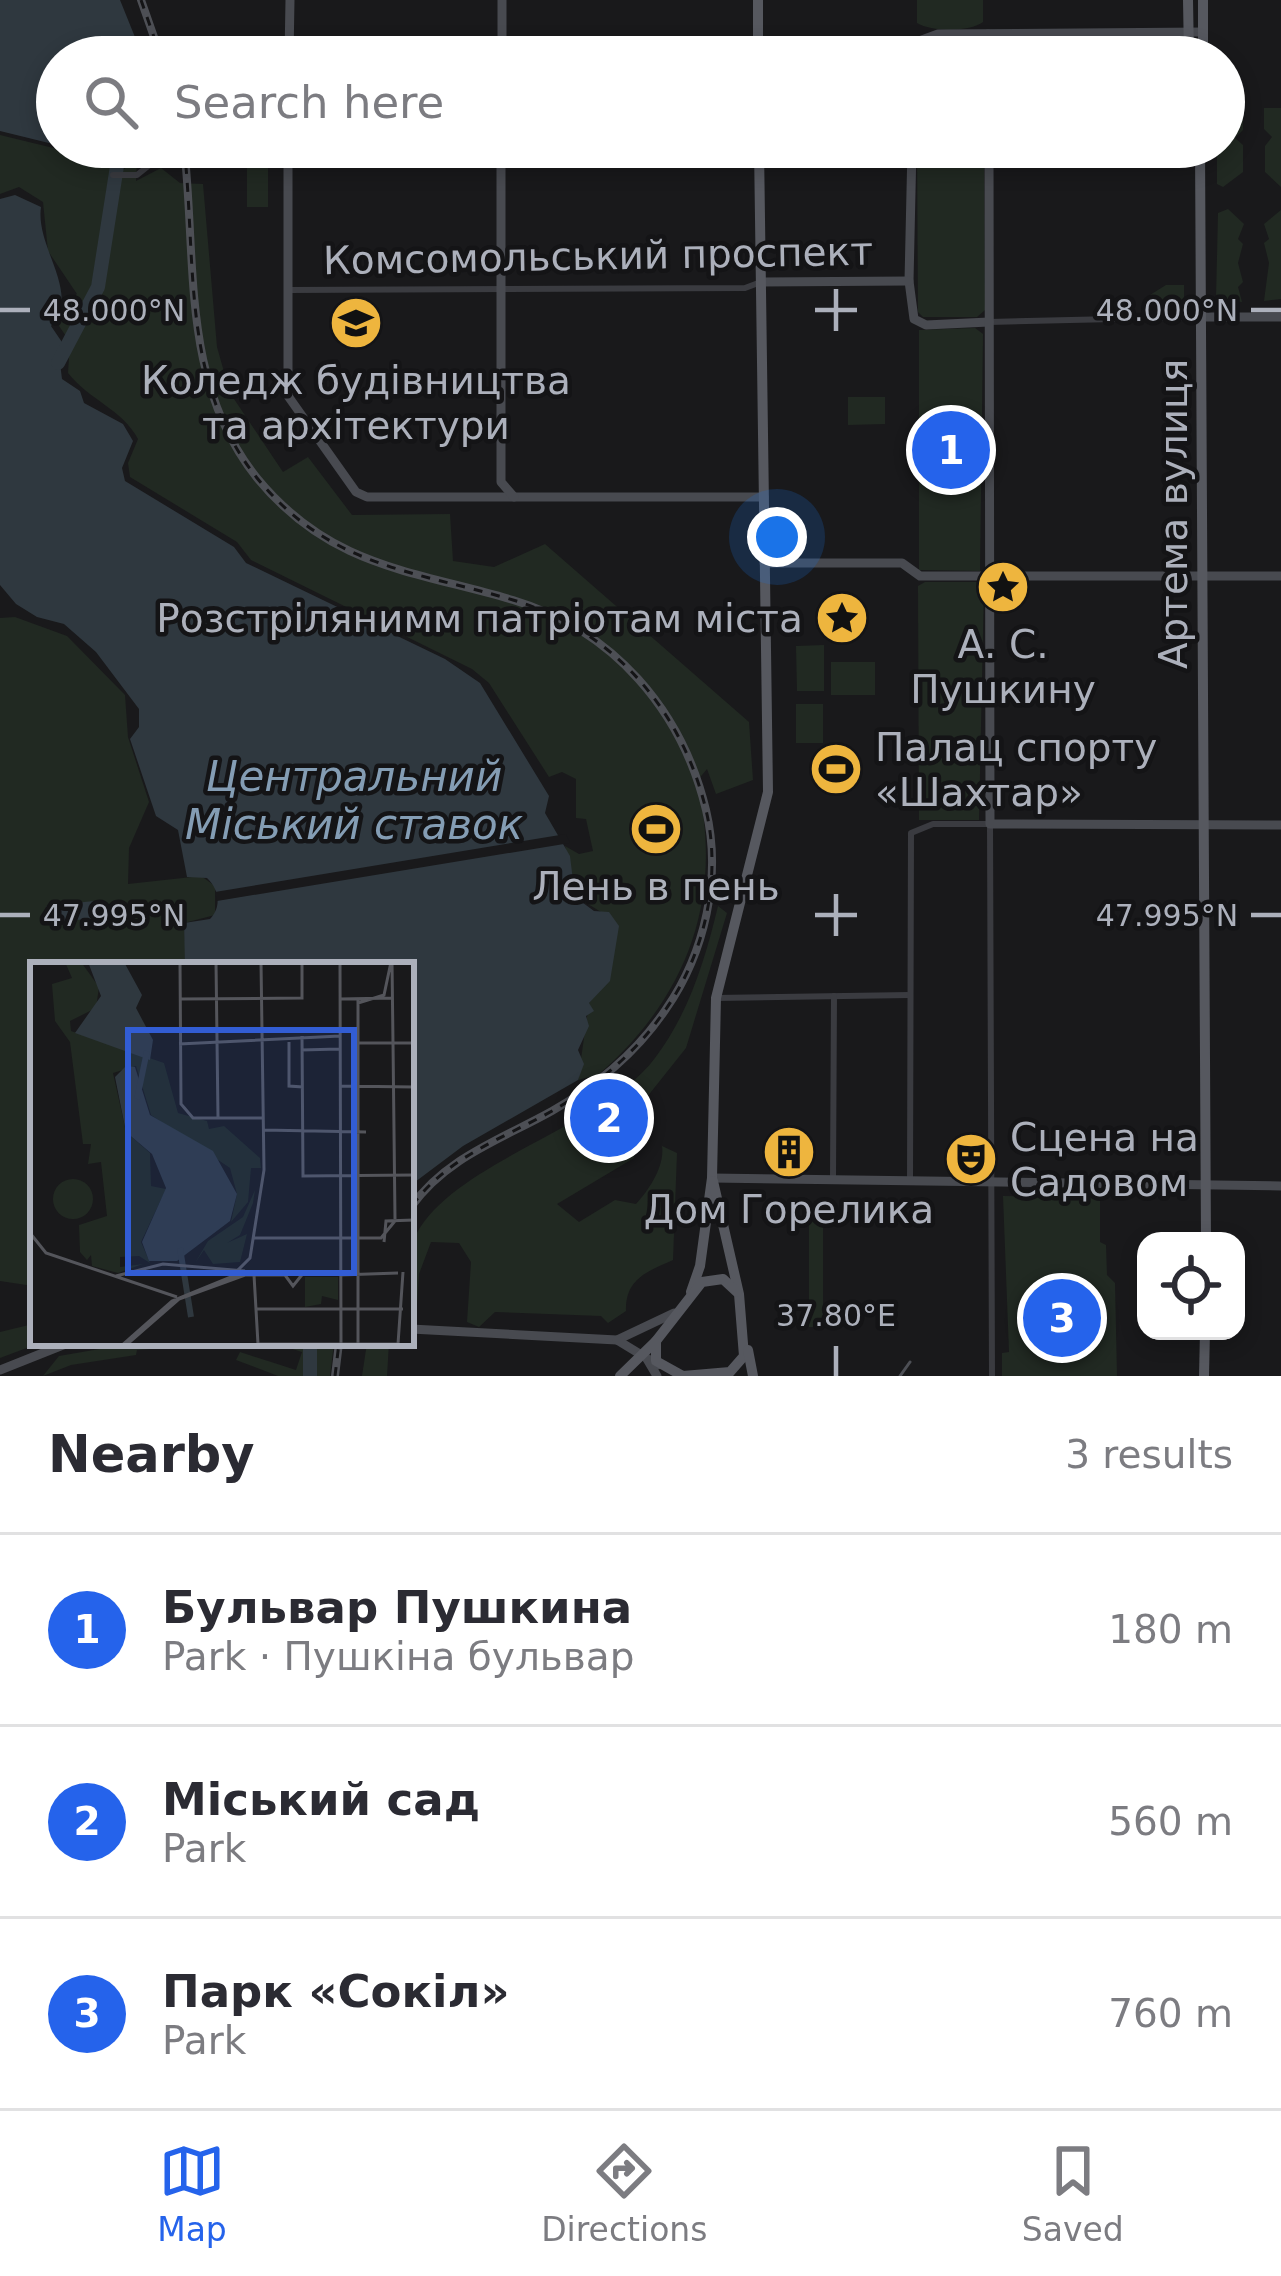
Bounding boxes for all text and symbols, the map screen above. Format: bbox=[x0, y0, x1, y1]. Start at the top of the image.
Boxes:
search box bbox=[36, 36, 1245, 168]
icon: search bbox=[78, 69, 144, 135]
text: Search here bbox=[174, 76, 444, 129]
street label: Комсомольський проспект bbox=[323, 229, 873, 283]
text: 48.000°N bbox=[43, 293, 185, 328]
text: 48.000°N bbox=[1096, 293, 1238, 328]
school or university icon: Коледж будівництва та архітектури bbox=[328, 295, 384, 351]
place label: Коледж будівництва та архітектури bbox=[141, 358, 571, 448]
street label: Артема вулиця bbox=[1151, 359, 1196, 669]
pin: 1 bbox=[912, 405, 990, 495]
your location bbox=[747, 507, 807, 567]
place icon: А. С. Пушкину bbox=[975, 559, 1031, 615]
place icon: Розстрілянимм патріотам міста bbox=[814, 590, 870, 646]
place label: Розстрілянимм патріотам міста bbox=[156, 596, 803, 641]
place label: А. С. Пушкину bbox=[910, 622, 1096, 712]
place label: Палац спорту «Шахтар» bbox=[875, 725, 1157, 815]
sports icon: Палац спорту «Шахтар» bbox=[808, 741, 864, 797]
water label: Центральний Міський ставок bbox=[185, 752, 524, 849]
sports icon: Лень в пень bbox=[628, 801, 684, 857]
place label: Лень в пень bbox=[532, 864, 780, 909]
text: 47.995°N bbox=[43, 898, 185, 933]
text: 47.995°N bbox=[1096, 898, 1238, 933]
inset map bbox=[30, 962, 414, 1346]
pin: 2 bbox=[570, 1073, 648, 1163]
place label: Сцена на Садовом bbox=[1010, 1115, 1199, 1205]
building icon: Дом Горелика bbox=[761, 1124, 817, 1180]
theatre icon: Сцена на Садовом bbox=[943, 1131, 999, 1187]
place label: Дом Горелика bbox=[644, 1187, 934, 1232]
map controls bbox=[1137, 1232, 1245, 1340]
button: locate bbox=[1137, 1232, 1245, 1340]
pin: 3 bbox=[1023, 1273, 1101, 1363]
text: 37.80°E bbox=[776, 1298, 896, 1333]
text: Nearby bbox=[48, 1425, 255, 1484]
text: 3 results bbox=[1065, 1432, 1233, 1477]
text: Бульвар Пушкина bbox=[162, 1581, 632, 1634]
text: 1 bbox=[73, 1607, 101, 1652]
text: 180 m bbox=[1108, 1607, 1233, 1652]
text: Park · Пушкіна бульвар bbox=[162, 1634, 634, 1679]
text: Міський сад bbox=[162, 1773, 480, 1826]
text: 2 bbox=[73, 1799, 101, 1844]
text: 560 m bbox=[1108, 1799, 1233, 1844]
text: Park bbox=[162, 1826, 246, 1871]
text: Парк «Сокіл» bbox=[162, 1965, 509, 2018]
text: 3 bbox=[73, 1991, 101, 2036]
text: 760 m bbox=[1108, 1991, 1233, 2036]
text: Park bbox=[162, 2018, 246, 2063]
tab: Map bbox=[157, 2138, 227, 2249]
tab: Directions bbox=[541, 2138, 707, 2249]
tab: Saved bbox=[1022, 2138, 1124, 2249]

